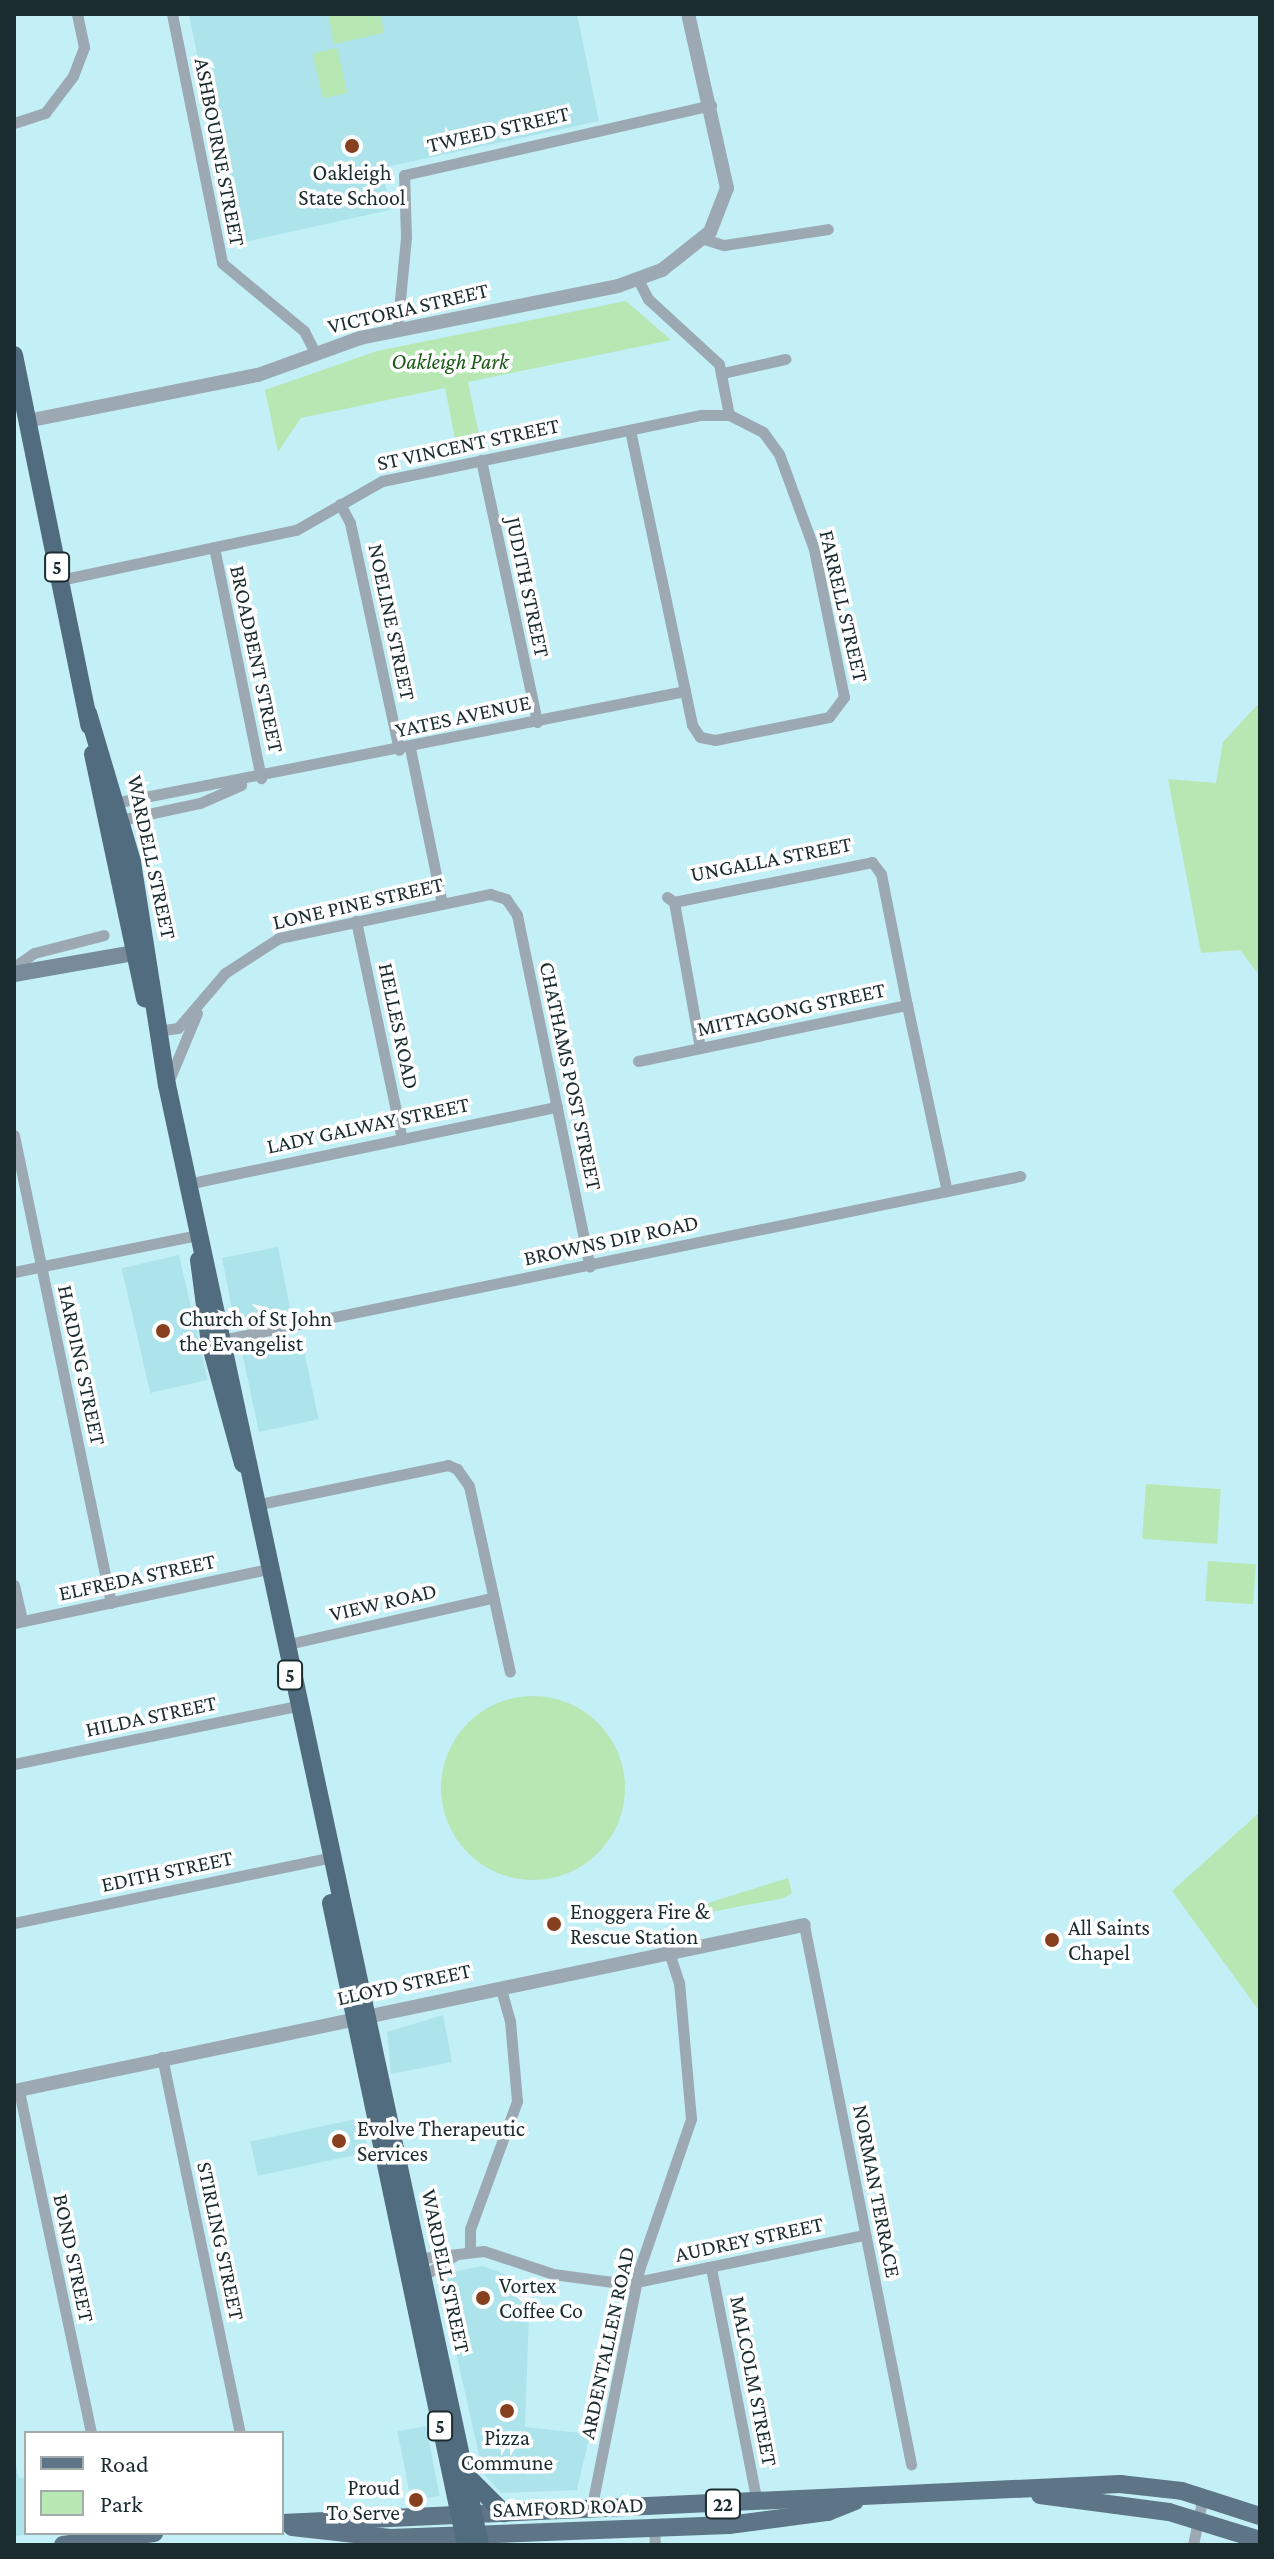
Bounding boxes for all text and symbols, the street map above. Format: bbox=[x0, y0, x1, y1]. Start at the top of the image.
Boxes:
street label: ASHBOURNE STREET bbox=[189, 56, 251, 248]
street label: TWEED STREET bbox=[424, 100, 572, 158]
marker: Oakleigh State School bbox=[343, 137, 361, 155]
place label: Oakleigh State School bbox=[298, 159, 406, 210]
street label: VICTORIA STREET bbox=[325, 277, 491, 339]
park label: Oakleigh Park bbox=[392, 349, 508, 375]
street label: ST VINCENT STREET bbox=[374, 412, 562, 476]
street label: JUDITH STREET bbox=[500, 514, 556, 660]
street label: FARRELL STREET bbox=[814, 527, 874, 685]
street label: NOELINE STREET bbox=[363, 541, 421, 703]
road number: 5 bbox=[43, 551, 71, 583]
street label: BROADBENT STREET bbox=[224, 563, 290, 755]
street label: YATES AVENUE bbox=[393, 689, 533, 743]
street label: WARDELL STREET bbox=[122, 773, 182, 941]
street label: UNGALLA STREET bbox=[688, 830, 854, 888]
street label: LONE PINE STREET bbox=[270, 870, 446, 936]
street label: CHATHAMS POST STREET bbox=[534, 959, 608, 1193]
street label: HELLES ROAD bbox=[373, 960, 425, 1092]
street label: MITTAGONG STREET bbox=[694, 976, 888, 1042]
street label: LADY GALWAY STREET bbox=[264, 1091, 472, 1159]
street label: BROWNS DIP ROAD bbox=[521, 1209, 701, 1271]
street label: HARDING STREET bbox=[52, 1282, 112, 1448]
place label: Church of St John the Evangelist bbox=[179, 1305, 332, 1356]
marker: Church of St John the Evangelist bbox=[154, 1322, 172, 1340]
street label: ELFREDA STREET bbox=[56, 1548, 218, 1606]
street label: VIEW ROAD bbox=[327, 1577, 439, 1627]
road number: 5 bbox=[276, 1659, 304, 1691]
street label: HILDA STREET bbox=[83, 1689, 219, 1743]
street label: EDITH STREET bbox=[99, 1844, 235, 1898]
place label: Enoggera Fire & Rescue Station bbox=[570, 1898, 710, 1950]
place label: All Saints Chapel bbox=[1068, 1914, 1150, 1966]
marker: Enoggera Fire & Rescue Station bbox=[545, 1915, 563, 1933]
marker: All Saints Chapel bbox=[1043, 1931, 1061, 1949]
street label: LLOYD STREET bbox=[334, 1957, 474, 2011]
street label: NORMAN TERRACE bbox=[847, 2102, 907, 2280]
place label: Evolve Therapeutic Services bbox=[357, 2115, 525, 2166]
marker: Evolve Therapeutic Services bbox=[328, 2130, 350, 2152]
street label: STIRLING STREET bbox=[191, 2159, 251, 2323]
street label: WARDELL STREET bbox=[416, 2187, 476, 2355]
street label: BOND STREET bbox=[48, 2192, 100, 2324]
street label: AUDREY STREET bbox=[672, 2210, 826, 2268]
street label: ARDENTALLEN ROAD bbox=[574, 2245, 640, 2441]
place label: Vortex Coffee Co bbox=[499, 2272, 583, 2324]
marker: Vortex Coffee Co bbox=[474, 2289, 492, 2307]
street label: MALCOLM STREET bbox=[725, 2294, 783, 2468]
marker: Pizza Commune bbox=[498, 2402, 516, 2420]
road number: 5 bbox=[426, 2410, 454, 2442]
place label: Pizza Commune bbox=[461, 2424, 553, 2476]
legend bbox=[24, 2431, 284, 2535]
text: Road bbox=[100, 2450, 149, 2477]
place label: Proud To Serve bbox=[326, 2474, 400, 2526]
road number: 22 bbox=[703, 2488, 743, 2520]
text: Park bbox=[100, 2490, 143, 2517]
marker: Proud To Serve bbox=[407, 2491, 425, 2509]
street label: SAMFORD ROAD bbox=[492, 2491, 644, 2523]

